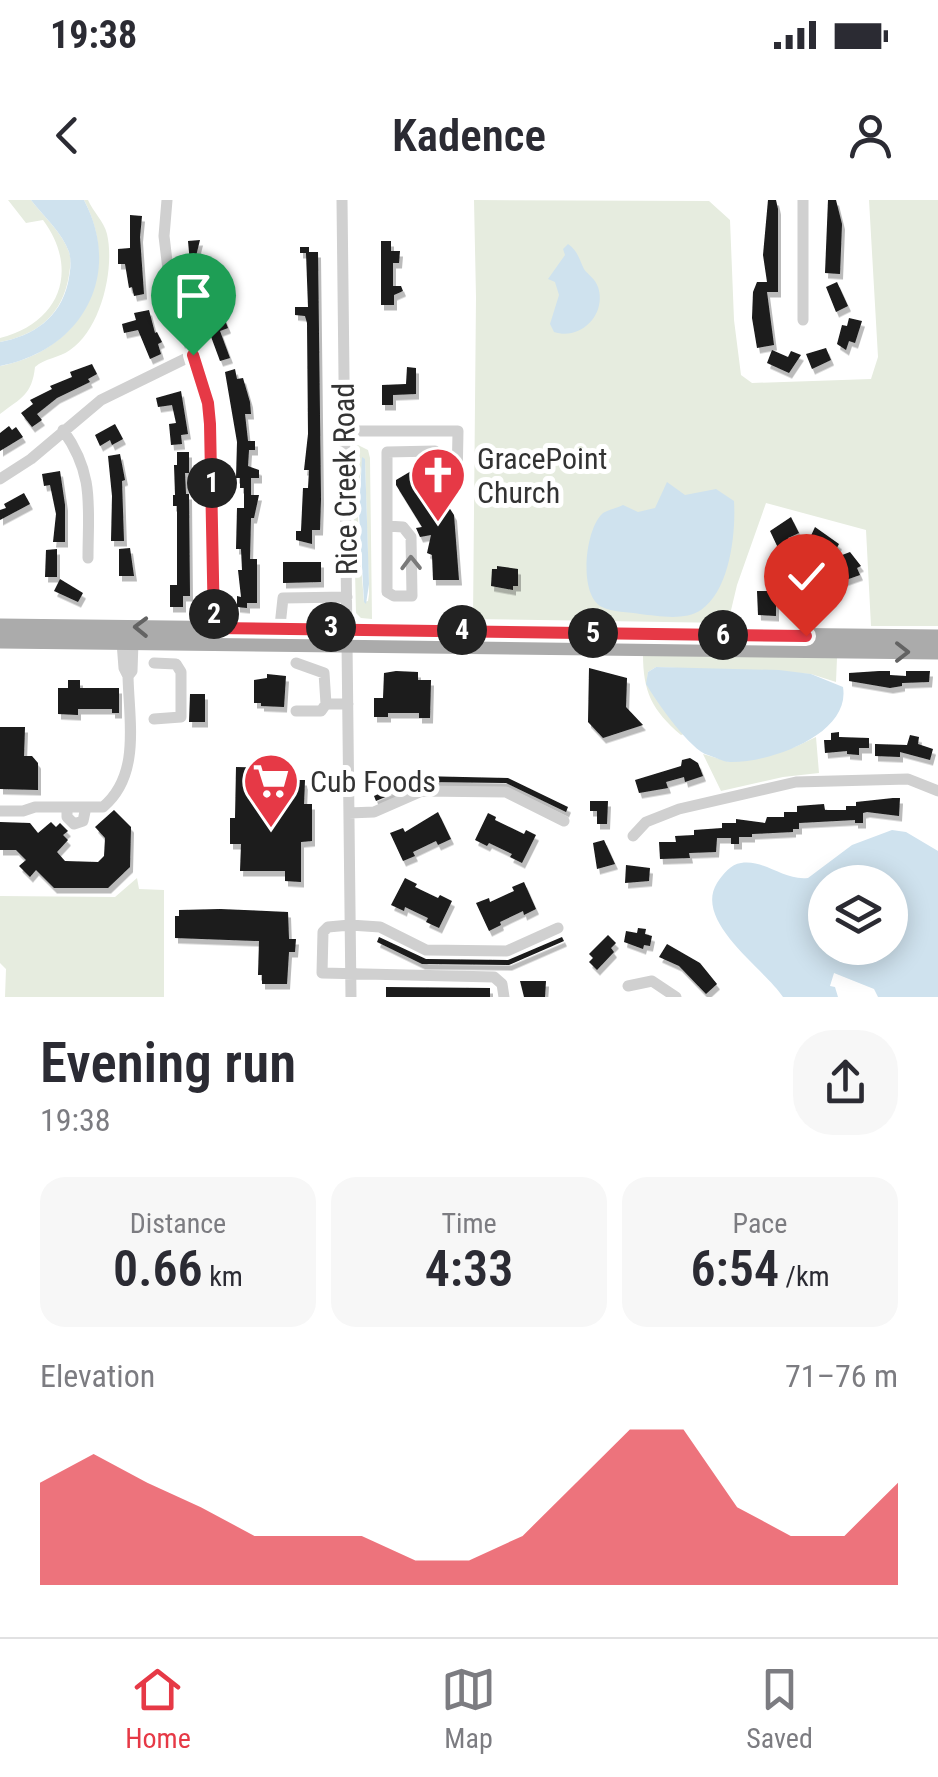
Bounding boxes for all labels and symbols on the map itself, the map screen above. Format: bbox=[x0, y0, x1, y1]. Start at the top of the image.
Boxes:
pin bbox=[151, 253, 236, 356]
street label: Rice Creek Road bbox=[326, 383, 364, 575]
place label: GracePoint Church bbox=[477, 441, 607, 510]
church icon: GracePoint Church bbox=[408, 445, 468, 524]
pin: 1 bbox=[187, 458, 237, 508]
pin bbox=[764, 534, 849, 637]
one-way arrow bbox=[400, 554, 422, 570]
pin: 2 bbox=[189, 589, 239, 639]
pin: 3 bbox=[306, 602, 356, 652]
pin: 4 bbox=[437, 605, 487, 655]
pin: 5 bbox=[568, 608, 618, 658]
pin: 6 bbox=[698, 610, 748, 660]
one-way arrow bbox=[132, 616, 148, 638]
one-way arrow bbox=[896, 641, 911, 663]
supermarket icon: Cub Foods bbox=[241, 751, 301, 830]
place label: Cub Foods bbox=[310, 764, 436, 799]

